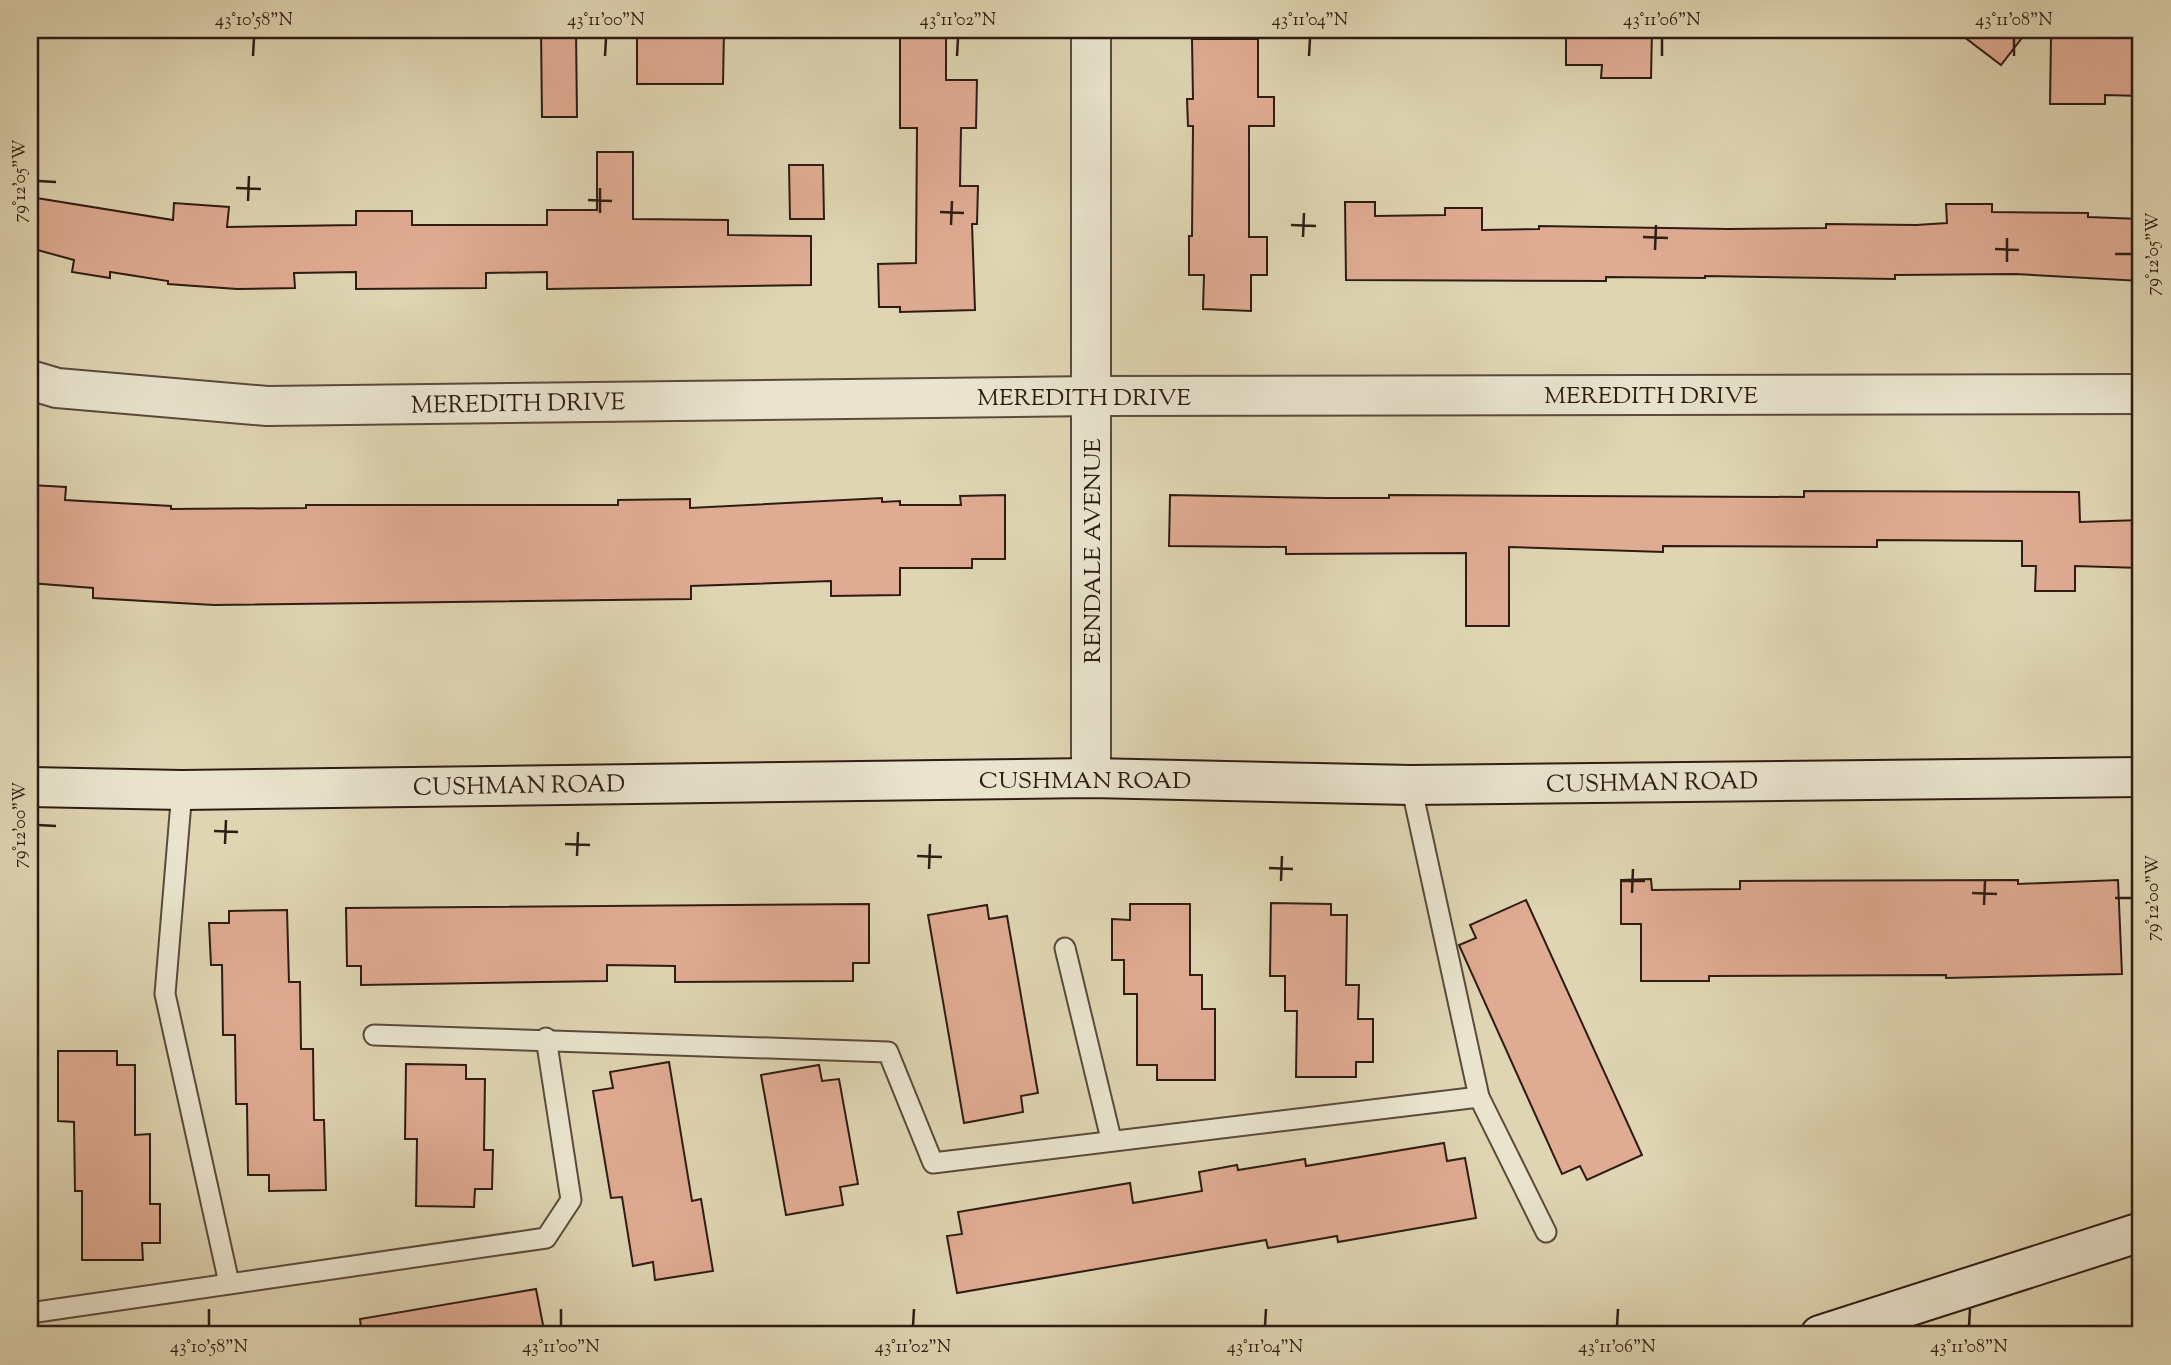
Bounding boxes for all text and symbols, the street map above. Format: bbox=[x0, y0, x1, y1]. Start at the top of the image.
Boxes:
text: 43°10'58"N bbox=[215, 8, 293, 34]
text: 43°11'00"N bbox=[567, 8, 645, 34]
text: 43°11'02"N bbox=[920, 8, 996, 34]
text: 43°11'04"N bbox=[1272, 8, 1348, 34]
text: 43°11'06"N bbox=[1623, 8, 1701, 34]
text: 43°11'08"N bbox=[1975, 8, 2053, 34]
text: 79°12'05"W bbox=[8, 139, 34, 223]
text: 79°12'05"W bbox=[2141, 212, 2167, 296]
street label: MEREDITH DRIVE bbox=[1544, 380, 1759, 414]
street label: MEREDITH DRIVE bbox=[977, 382, 1192, 416]
street label: MEREDITH DRIVE bbox=[411, 386, 626, 424]
street label: RENDALE AVENUE bbox=[1077, 438, 1111, 664]
street label: CUSHMAN ROAD bbox=[979, 765, 1191, 799]
street label: CUSHMAN ROAD bbox=[1546, 765, 1758, 803]
street label: CUSHMAN ROAD bbox=[413, 768, 625, 806]
text: 79°12'00"W bbox=[8, 782, 34, 868]
text: 79°12'00"W bbox=[2141, 855, 2167, 941]
text: 43°10'58"N bbox=[170, 1335, 248, 1361]
text: 43°11'00"N bbox=[522, 1335, 600, 1361]
text: 43°11'02"N bbox=[875, 1335, 951, 1361]
text: 43°11'04"N bbox=[1227, 1335, 1303, 1361]
text: 43°11'06"N bbox=[1578, 1335, 1656, 1361]
text: 43°11'08"N bbox=[1930, 1335, 2008, 1361]

